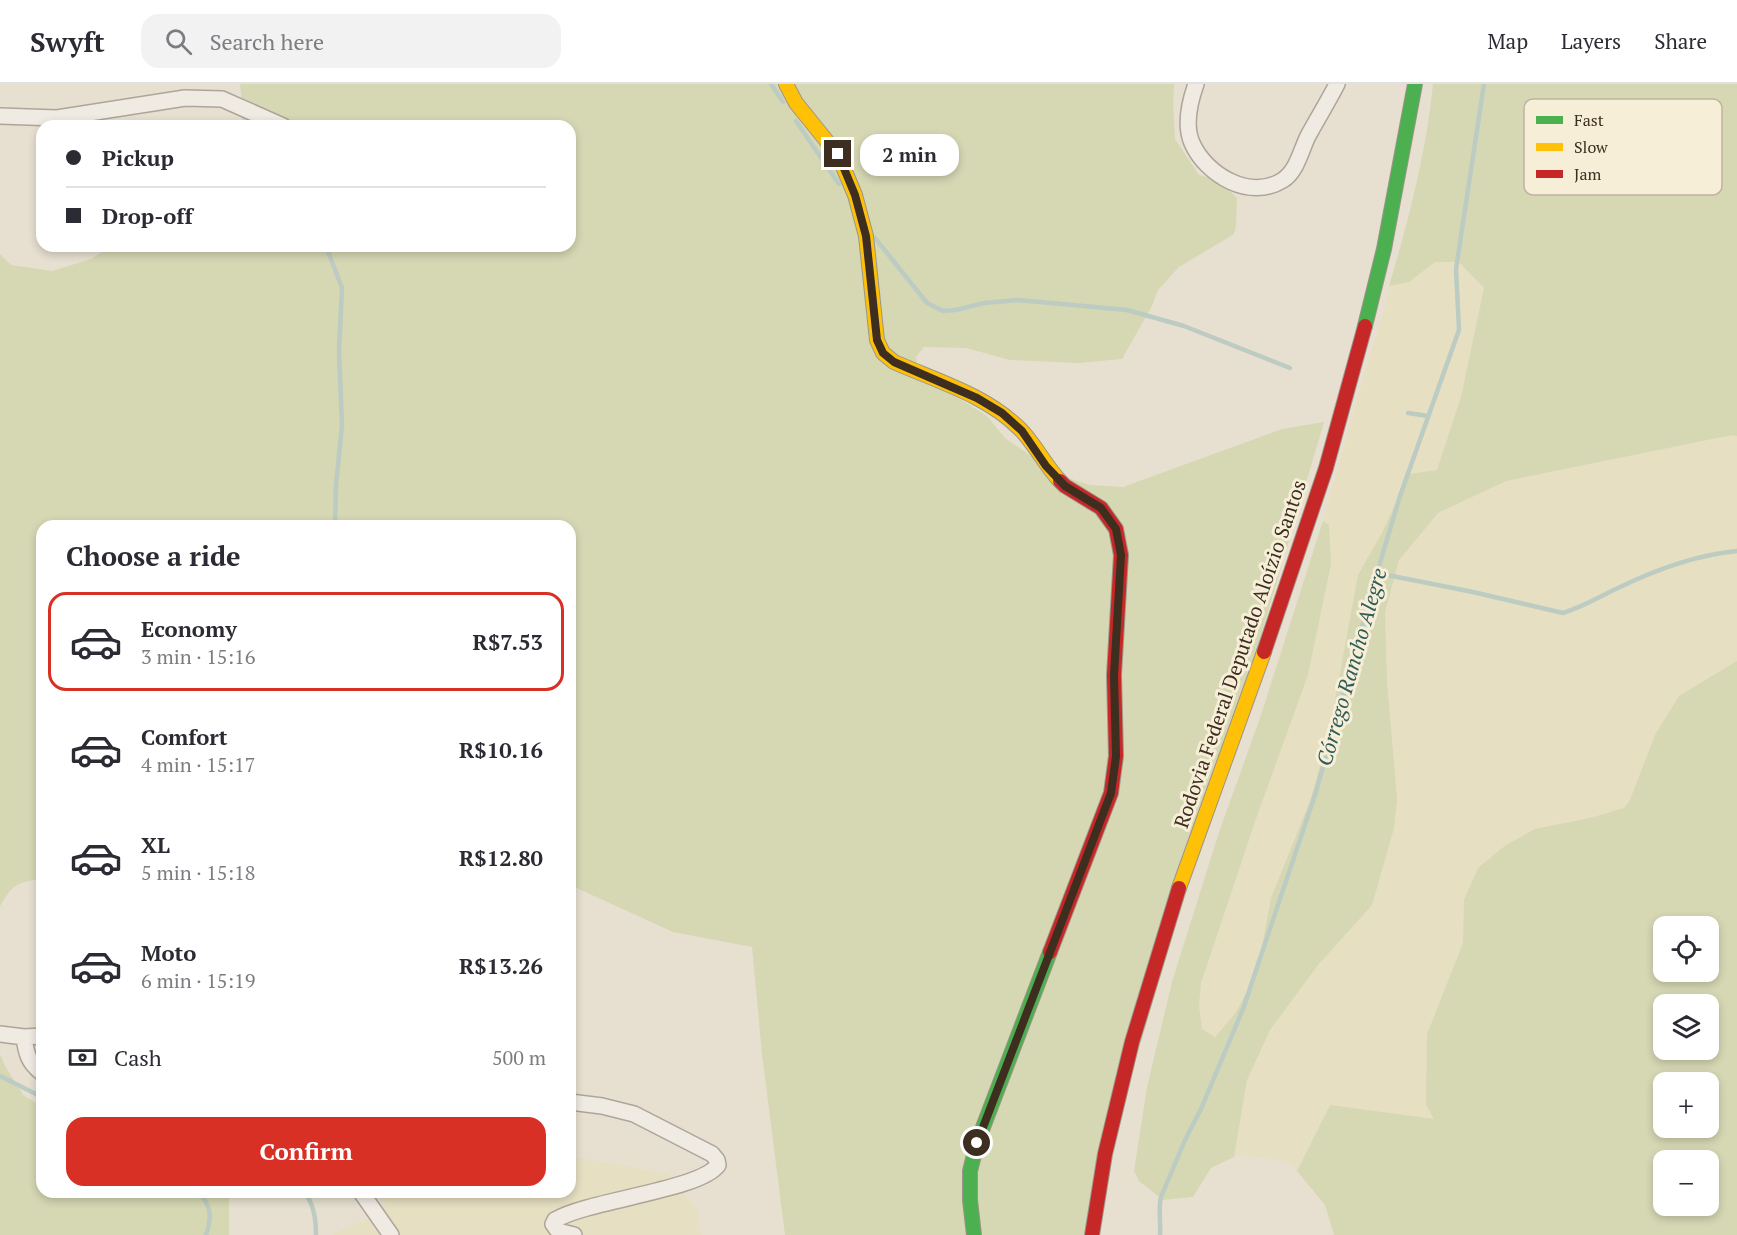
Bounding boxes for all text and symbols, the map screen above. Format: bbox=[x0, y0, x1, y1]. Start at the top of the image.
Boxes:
search box bbox=[141, 14, 561, 68]
text: Swyft bbox=[30, 23, 105, 60]
icon: search bbox=[162, 25, 195, 58]
text: Search here bbox=[210, 27, 324, 56]
text: Map bbox=[1487, 27, 1528, 55]
text: Layers bbox=[1561, 27, 1621, 55]
text: Share bbox=[1654, 27, 1707, 55]
legend bbox=[1524, 99, 1722, 195]
text: Fast bbox=[1574, 109, 1604, 131]
callout: 2 min bbox=[859, 133, 958, 175]
text: Slow bbox=[1574, 136, 1608, 158]
route end bbox=[824, 140, 851, 167]
text: 2 min bbox=[882, 141, 937, 168]
text: Pickup bbox=[102, 143, 174, 172]
text: Jam bbox=[1574, 163, 1602, 185]
text: Drop-off bbox=[102, 201, 193, 230]
street label: Rodovia Federal Deputado Aloízio Santos bbox=[1167, 476, 1312, 832]
text: Choose a ride bbox=[66, 538, 241, 574]
water label: Córrego Rancho Alegre bbox=[1309, 564, 1393, 769]
text: Economy bbox=[141, 614, 237, 643]
icon: car bbox=[69, 615, 123, 669]
text: R$7.53 bbox=[473, 627, 543, 656]
text: 3 min · 15:16 bbox=[141, 643, 255, 670]
text: Comfort bbox=[141, 722, 227, 751]
icon: car bbox=[69, 723, 123, 777]
text: R$10.16 bbox=[459, 735, 543, 764]
text: 4 min · 15:17 bbox=[141, 751, 255, 778]
text: XL bbox=[141, 830, 170, 859]
icon: car bbox=[69, 831, 123, 885]
text: R$12.80 bbox=[459, 843, 543, 872]
text: 5 min · 15:18 bbox=[141, 859, 255, 886]
map controls bbox=[1653, 916, 1719, 1216]
button: locate bbox=[1653, 916, 1719, 982]
text: Moto bbox=[141, 938, 196, 967]
icon: car bbox=[69, 939, 123, 993]
text: R$13.26 bbox=[459, 951, 543, 980]
text: 6 min · 15:19 bbox=[141, 967, 255, 994]
button: layers bbox=[1653, 994, 1719, 1060]
icon: cash bbox=[66, 1041, 99, 1074]
text: Cash bbox=[114, 1043, 162, 1072]
text: 500 m bbox=[492, 1044, 546, 1071]
button: + bbox=[1653, 1072, 1719, 1138]
button: Confirm bbox=[66, 1117, 546, 1186]
route start bbox=[963, 1129, 990, 1156]
button: − bbox=[1653, 1150, 1719, 1216]

